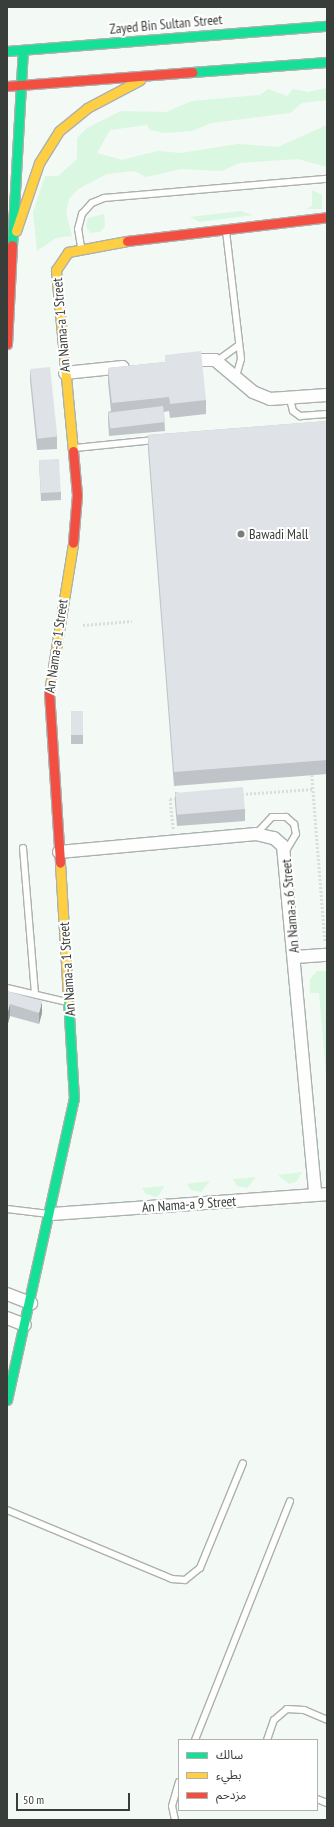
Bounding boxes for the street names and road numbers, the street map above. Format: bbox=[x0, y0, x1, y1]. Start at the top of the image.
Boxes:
street label: Zayed Bin Sultan Street bbox=[109, 11, 223, 37]
street label: An Nama-a 1 Street bbox=[49, 277, 73, 373]
street label: An Nama-a 1 Street bbox=[41, 598, 71, 694]
street label: An Nama-a 6 Street bbox=[278, 858, 302, 954]
street label: An Nama-a 1 Street bbox=[55, 921, 79, 1017]
street label: An Nama-a 9 Street bbox=[141, 1192, 237, 1216]

